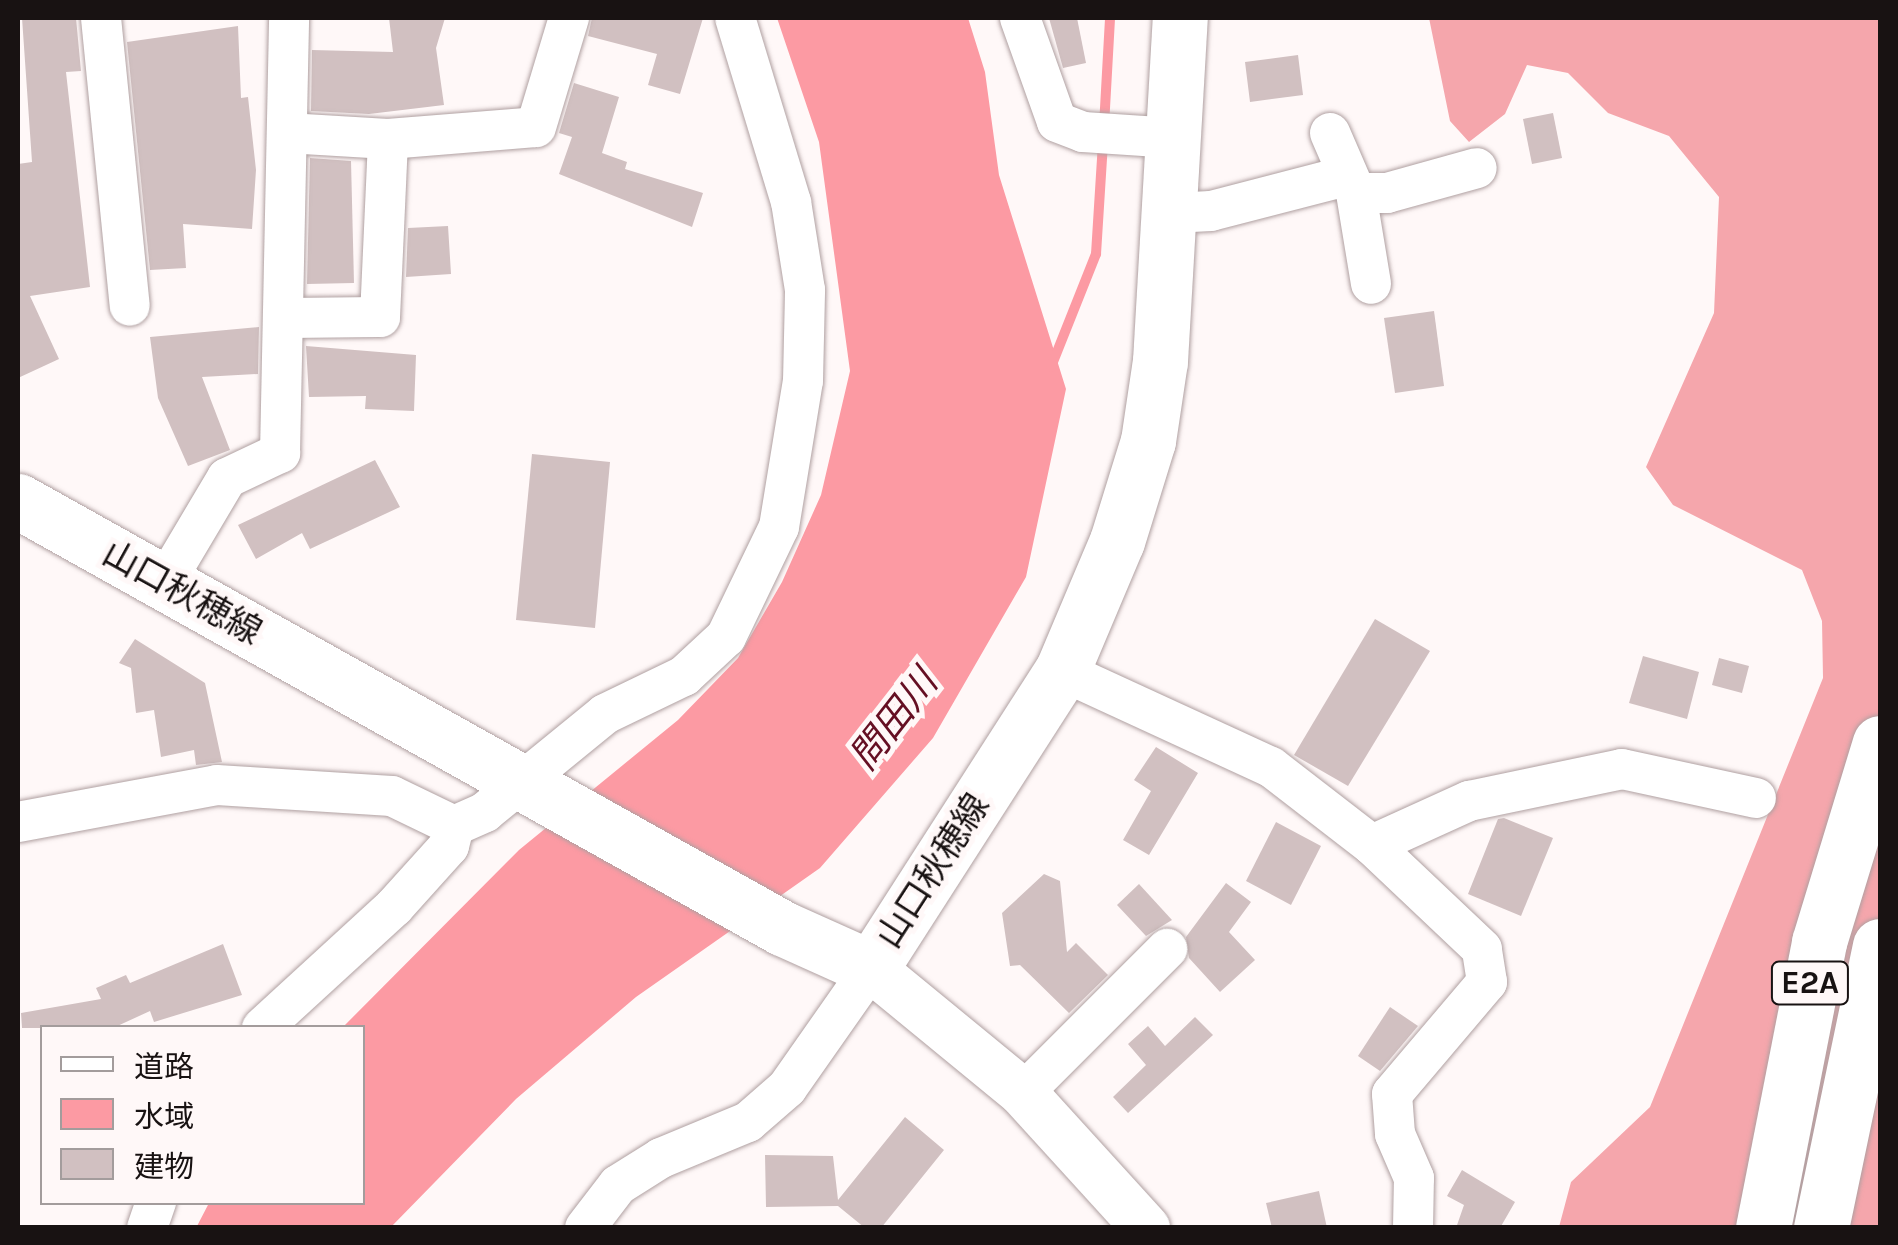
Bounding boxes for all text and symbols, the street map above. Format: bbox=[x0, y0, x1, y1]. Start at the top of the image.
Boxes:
street label: 山口秋穂線 bbox=[95, 532, 269, 654]
water label: 問田川 bbox=[841, 661, 947, 779]
street label: 山口秋穂線 bbox=[868, 786, 998, 956]
road number: E2A bbox=[1770, 956, 1850, 1010]
legend bbox=[40, 1025, 365, 1205]
text: 道路 bbox=[134, 1049, 194, 1085]
text: 水域 bbox=[134, 1099, 194, 1135]
text: 建物 bbox=[134, 1149, 194, 1185]

